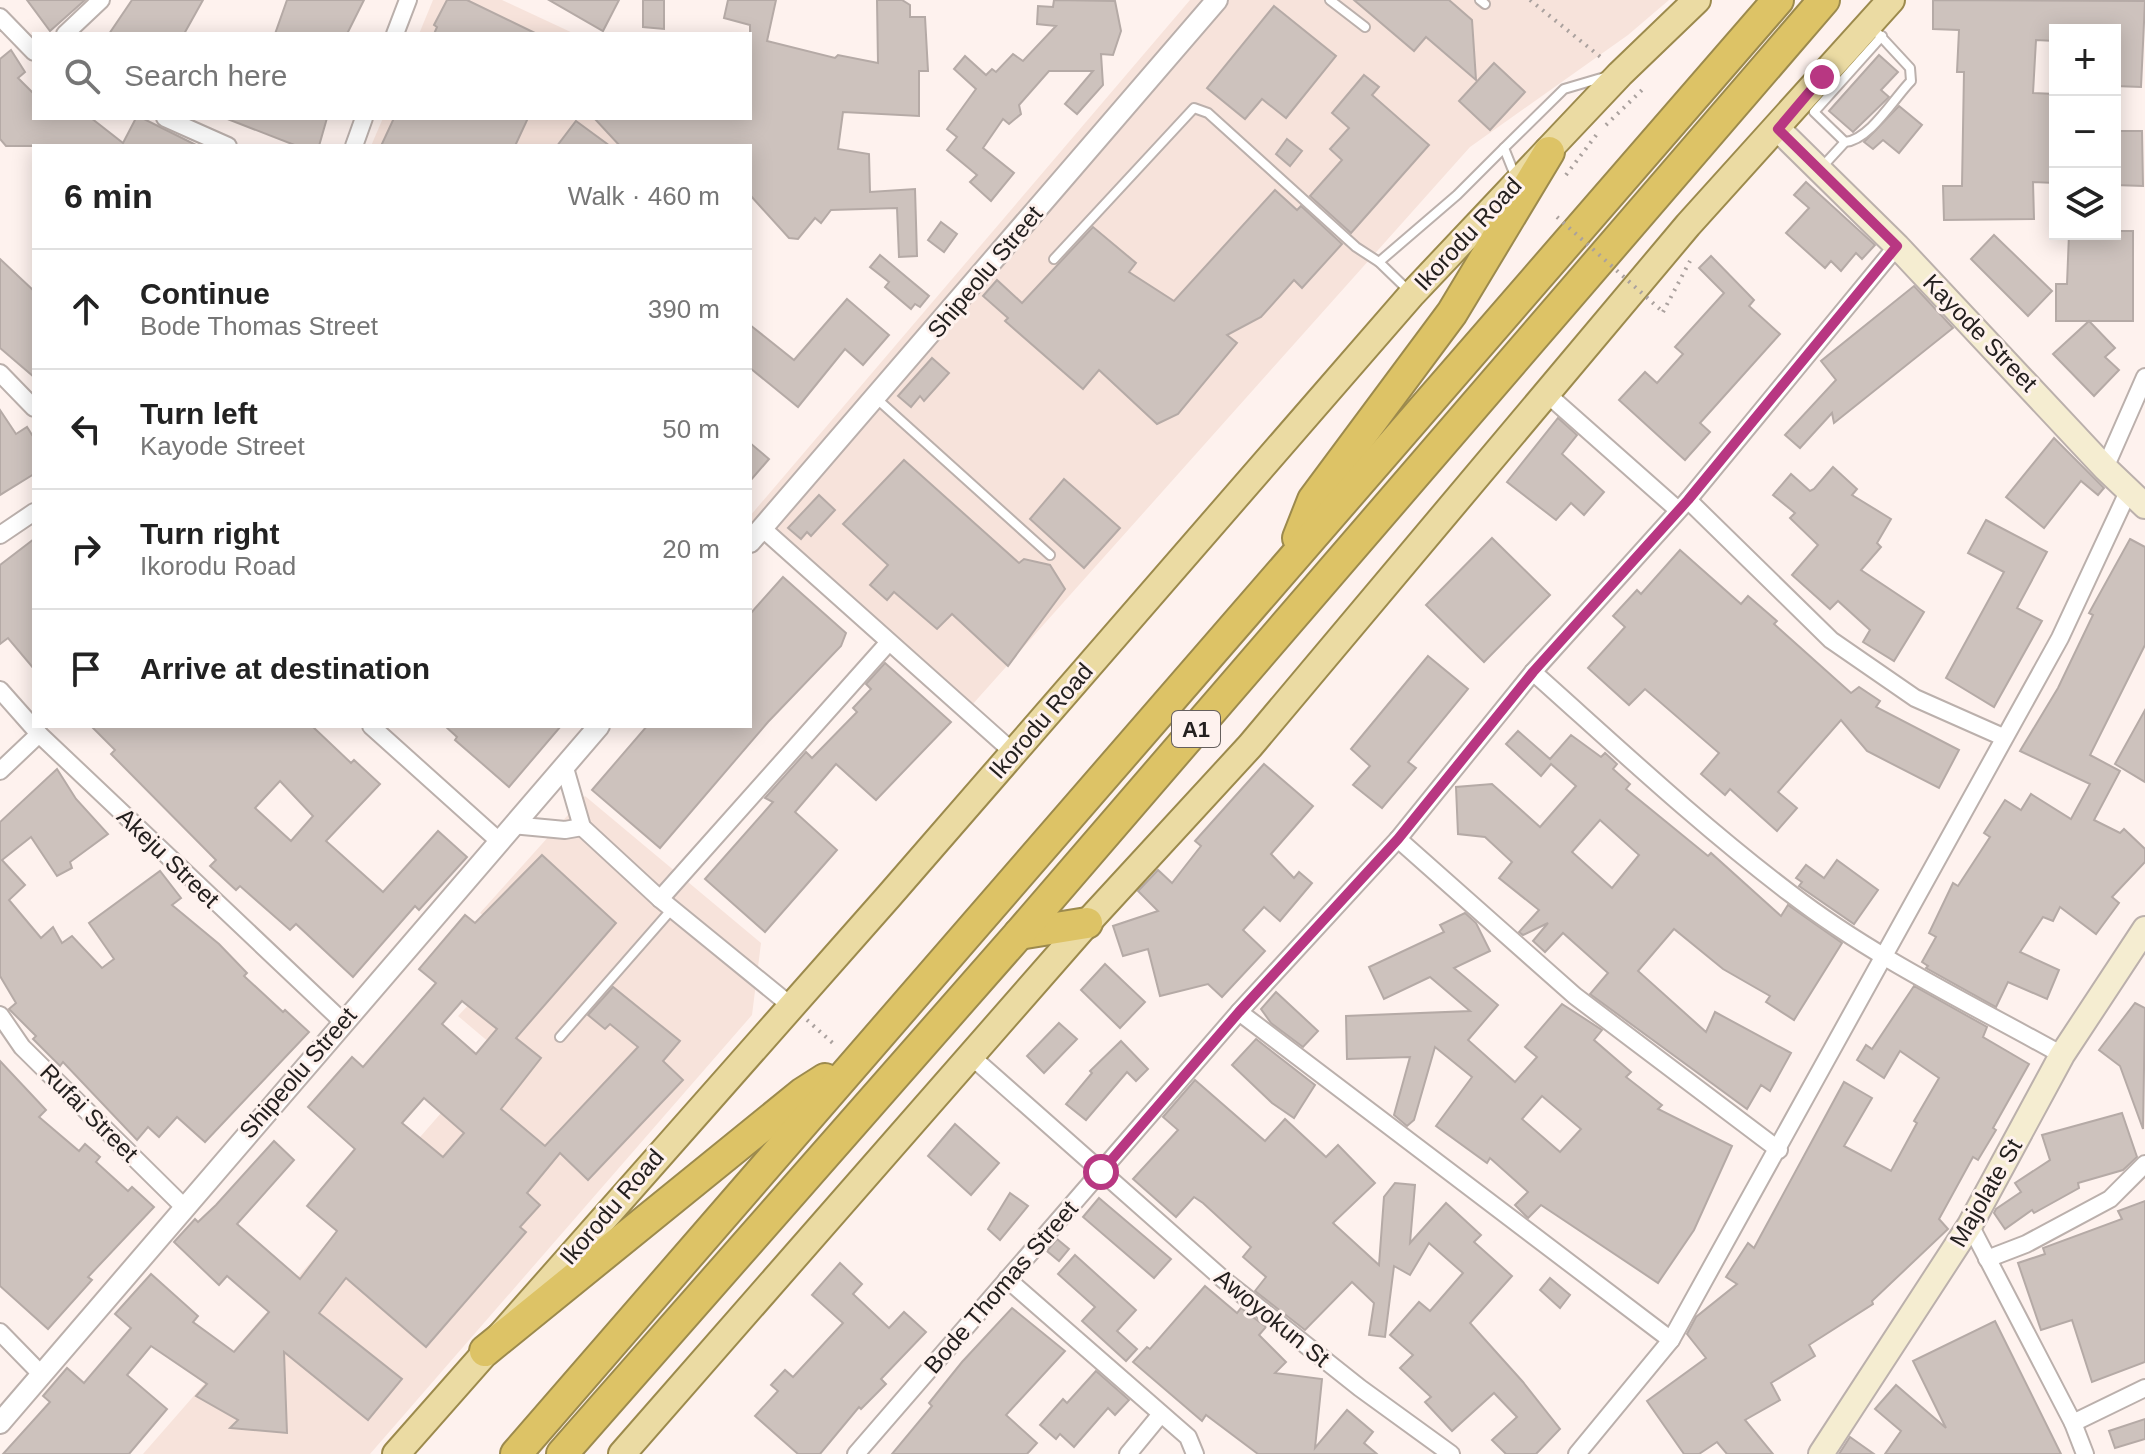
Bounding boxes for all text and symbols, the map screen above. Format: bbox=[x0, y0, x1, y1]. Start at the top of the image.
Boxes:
map controls bbox=[2049, 24, 2121, 240]
button: + bbox=[2049, 24, 2121, 96]
search box bbox=[32, 32, 752, 120]
icon: search bbox=[60, 54, 104, 98]
text: Search here bbox=[124, 59, 287, 92]
route end bbox=[1804, 59, 1840, 95]
button: − bbox=[2049, 96, 2121, 168]
button: layers bbox=[2049, 168, 2121, 240]
street label: Ikorodu Road bbox=[1409, 172, 1527, 296]
text: 6 min bbox=[64, 177, 153, 215]
text: Walk · 460 m bbox=[568, 181, 720, 211]
street label: Shipeolu Street bbox=[922, 200, 1048, 343]
street label: Kayode Street bbox=[1918, 269, 2043, 397]
text: Continue bbox=[140, 277, 270, 310]
icon: ahead bbox=[64, 287, 108, 331]
text: 390 m bbox=[648, 294, 720, 324]
text: Bode Thomas Street bbox=[140, 311, 378, 341]
text: Turn left bbox=[140, 397, 258, 430]
icon: left bbox=[64, 407, 108, 451]
text: 50 m bbox=[662, 414, 720, 444]
text: Kayode Street bbox=[140, 431, 305, 461]
text: Turn right bbox=[140, 517, 279, 550]
icon: right bbox=[64, 527, 108, 571]
text: 20 m bbox=[662, 534, 720, 564]
text: Ikorodu Road bbox=[140, 551, 296, 581]
icon: arrive bbox=[64, 647, 108, 691]
text: Arrive at destination bbox=[140, 652, 430, 685]
street label: Ikorodu Road bbox=[983, 657, 1098, 784]
road number: A1 bbox=[1172, 711, 1220, 747]
street label: Akeju Street bbox=[112, 803, 225, 913]
street label: Shipeolu Street bbox=[234, 1002, 362, 1143]
street label: Rufai Street bbox=[35, 1058, 144, 1167]
street label: Majolate St bbox=[1944, 1134, 2027, 1251]
street label: Ikorodu Road bbox=[554, 1143, 669, 1270]
route start bbox=[1083, 1154, 1119, 1190]
street label: Bode Thomas Street bbox=[918, 1195, 1083, 1378]
street label: Awoyokun St bbox=[1210, 1263, 1335, 1372]

